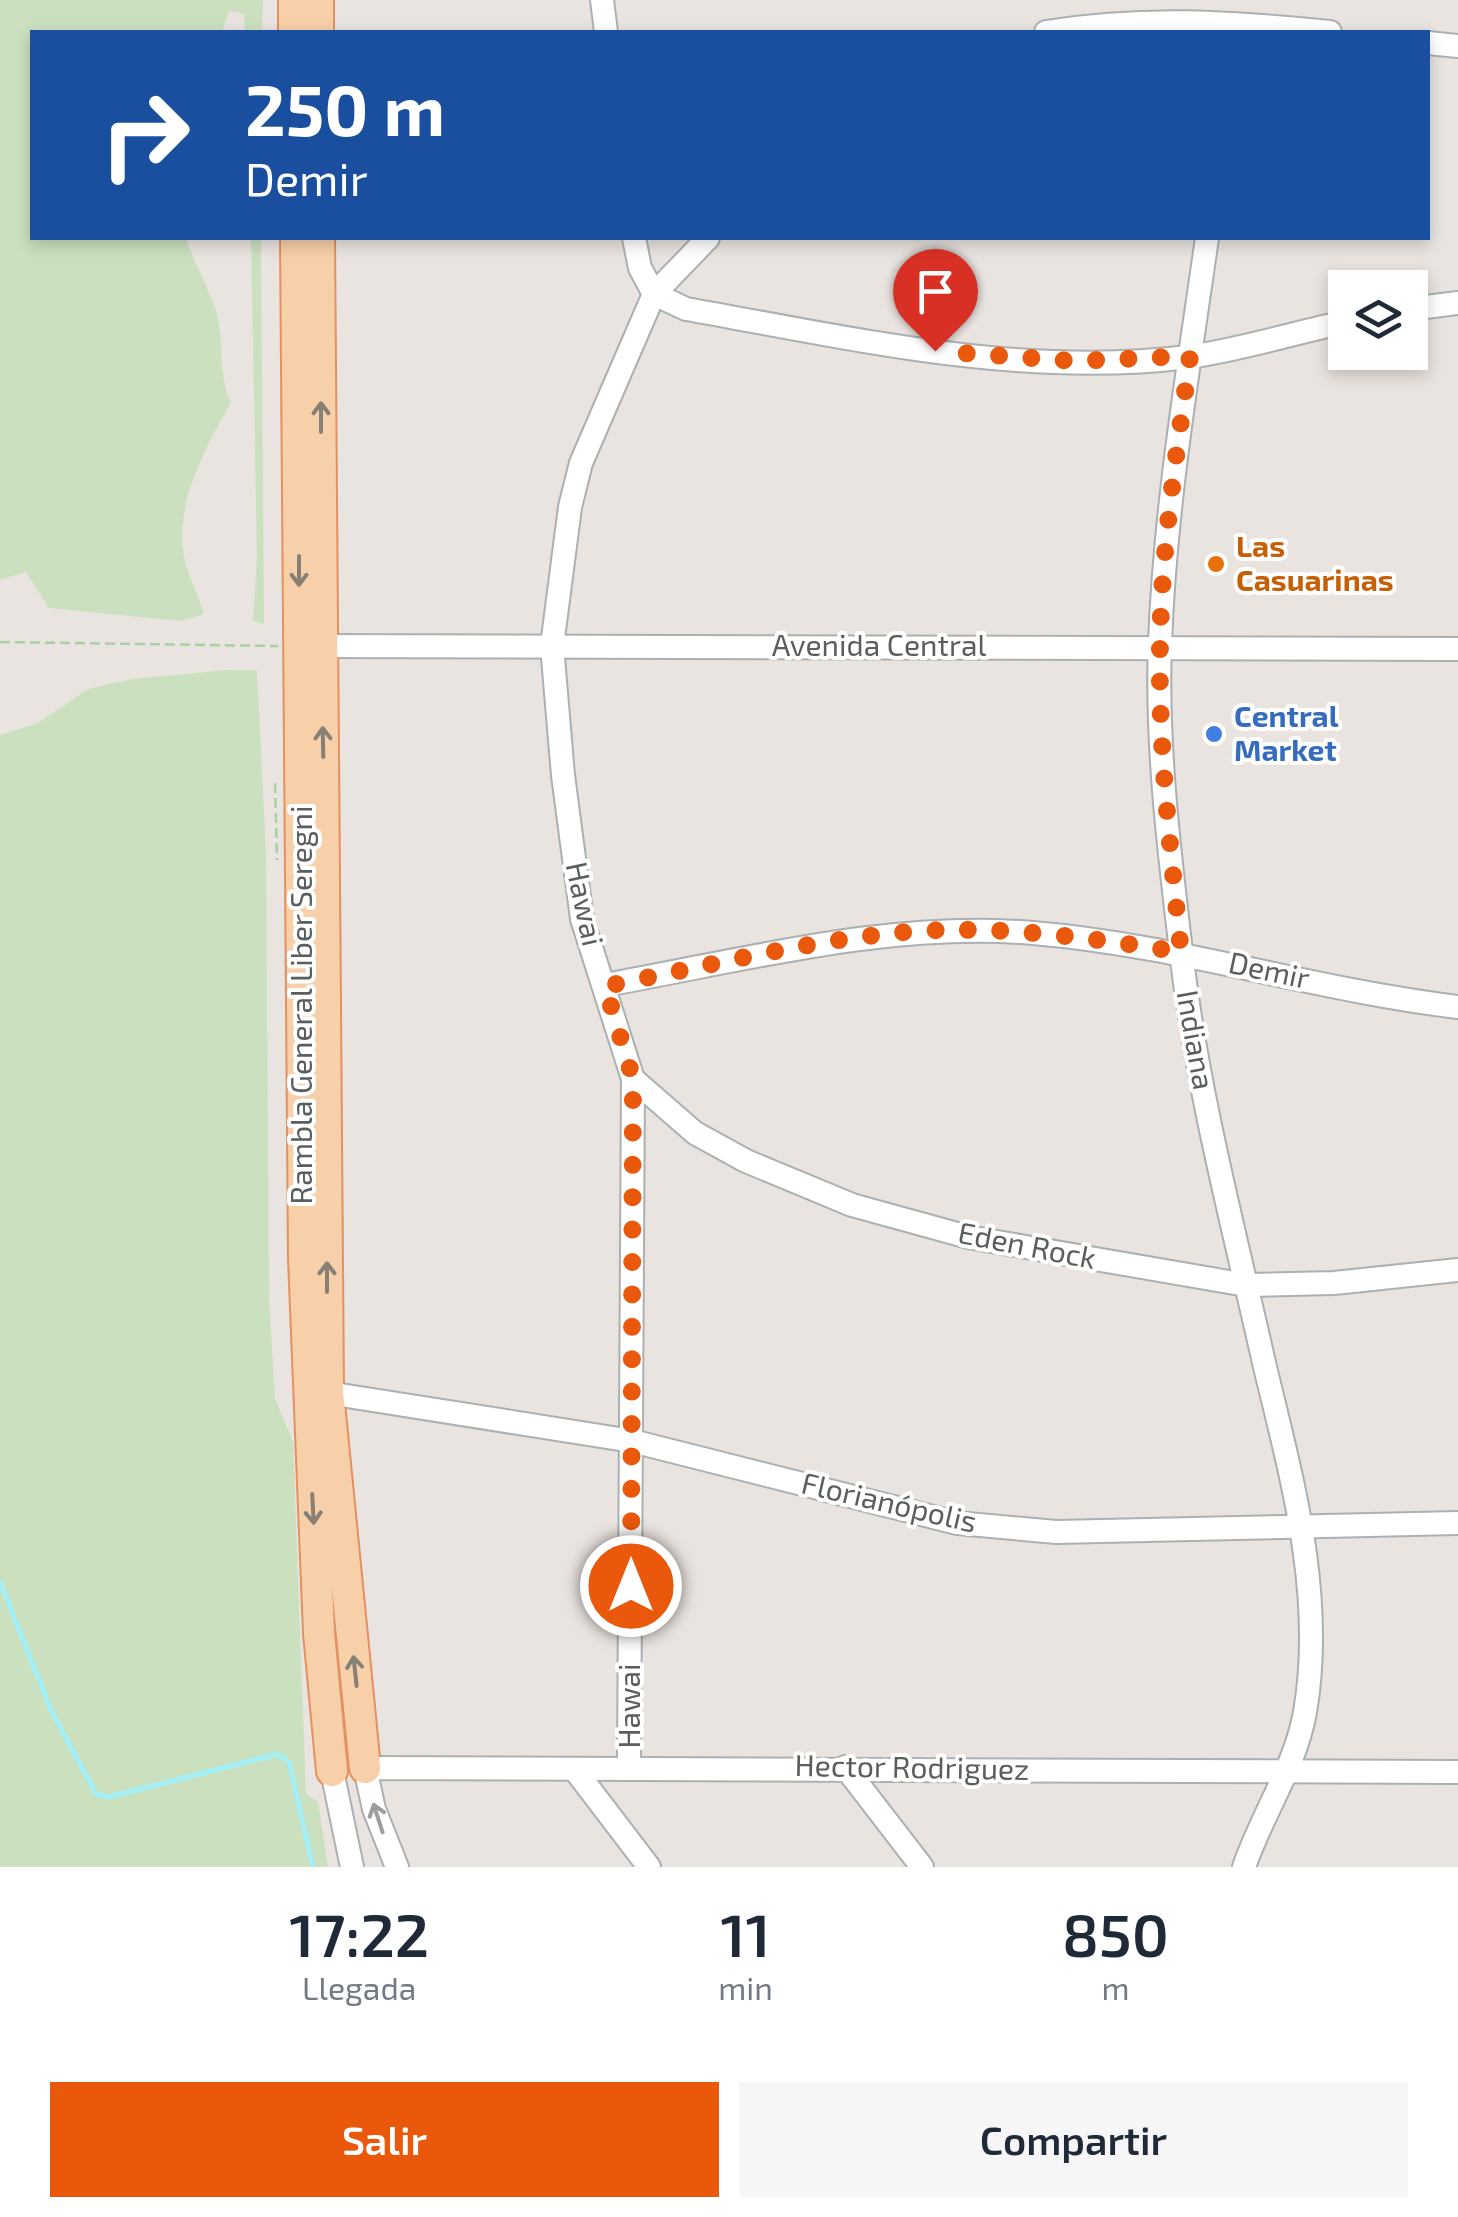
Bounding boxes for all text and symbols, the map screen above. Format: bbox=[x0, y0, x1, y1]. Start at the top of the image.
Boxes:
text: 250 m bbox=[245, 66, 445, 150]
icon: right bbox=[80, 70, 210, 200]
text: Demir bbox=[245, 151, 368, 205]
pin bbox=[893, 249, 978, 352]
icon: arrive bbox=[908, 264, 963, 319]
map controls bbox=[1328, 270, 1428, 370]
button: layers bbox=[1328, 270, 1428, 370]
one-way arrow bbox=[312, 402, 330, 434]
place label: Las Casuarinas bbox=[1236, 527, 1394, 597]
marker: Las Casuarinas bbox=[1205, 553, 1227, 575]
one-way arrow bbox=[290, 554, 308, 586]
street label: Avenida Central bbox=[772, 626, 986, 662]
place label: Central Market bbox=[1234, 697, 1339, 767]
marker: Central Market bbox=[1203, 723, 1225, 745]
one-way arrow bbox=[314, 727, 332, 760]
street label: Rambla General Liber Seregni bbox=[282, 806, 318, 1204]
street label: Hawai bbox=[560, 858, 612, 949]
street label: Demir bbox=[1226, 943, 1313, 995]
street label: Indiana bbox=[1171, 987, 1223, 1092]
street label: Eden Rock bbox=[955, 1213, 1099, 1275]
one-way arrow bbox=[318, 1262, 337, 1294]
street label: Florianópolis bbox=[798, 1463, 980, 1539]
one-way arrow bbox=[304, 1493, 323, 1525]
position arrow bbox=[579, 1534, 683, 1638]
one-way arrow bbox=[345, 1655, 364, 1688]
street label: Hawai bbox=[610, 1663, 646, 1749]
street label: Hector Rodriguez bbox=[794, 1746, 1030, 1786]
one-way arrow bbox=[367, 1803, 385, 1835]
text: 17:22 bbox=[289, 1897, 429, 1969]
text: 11 bbox=[720, 1897, 771, 1969]
text: 850 bbox=[1062, 1897, 1169, 1969]
text: Llegada bbox=[302, 1968, 416, 2006]
text: min bbox=[718, 1968, 773, 2006]
text: m bbox=[1101, 1968, 1129, 2006]
button: Salir bbox=[50, 2082, 719, 2197]
button: Compartir bbox=[739, 2082, 1408, 2197]

